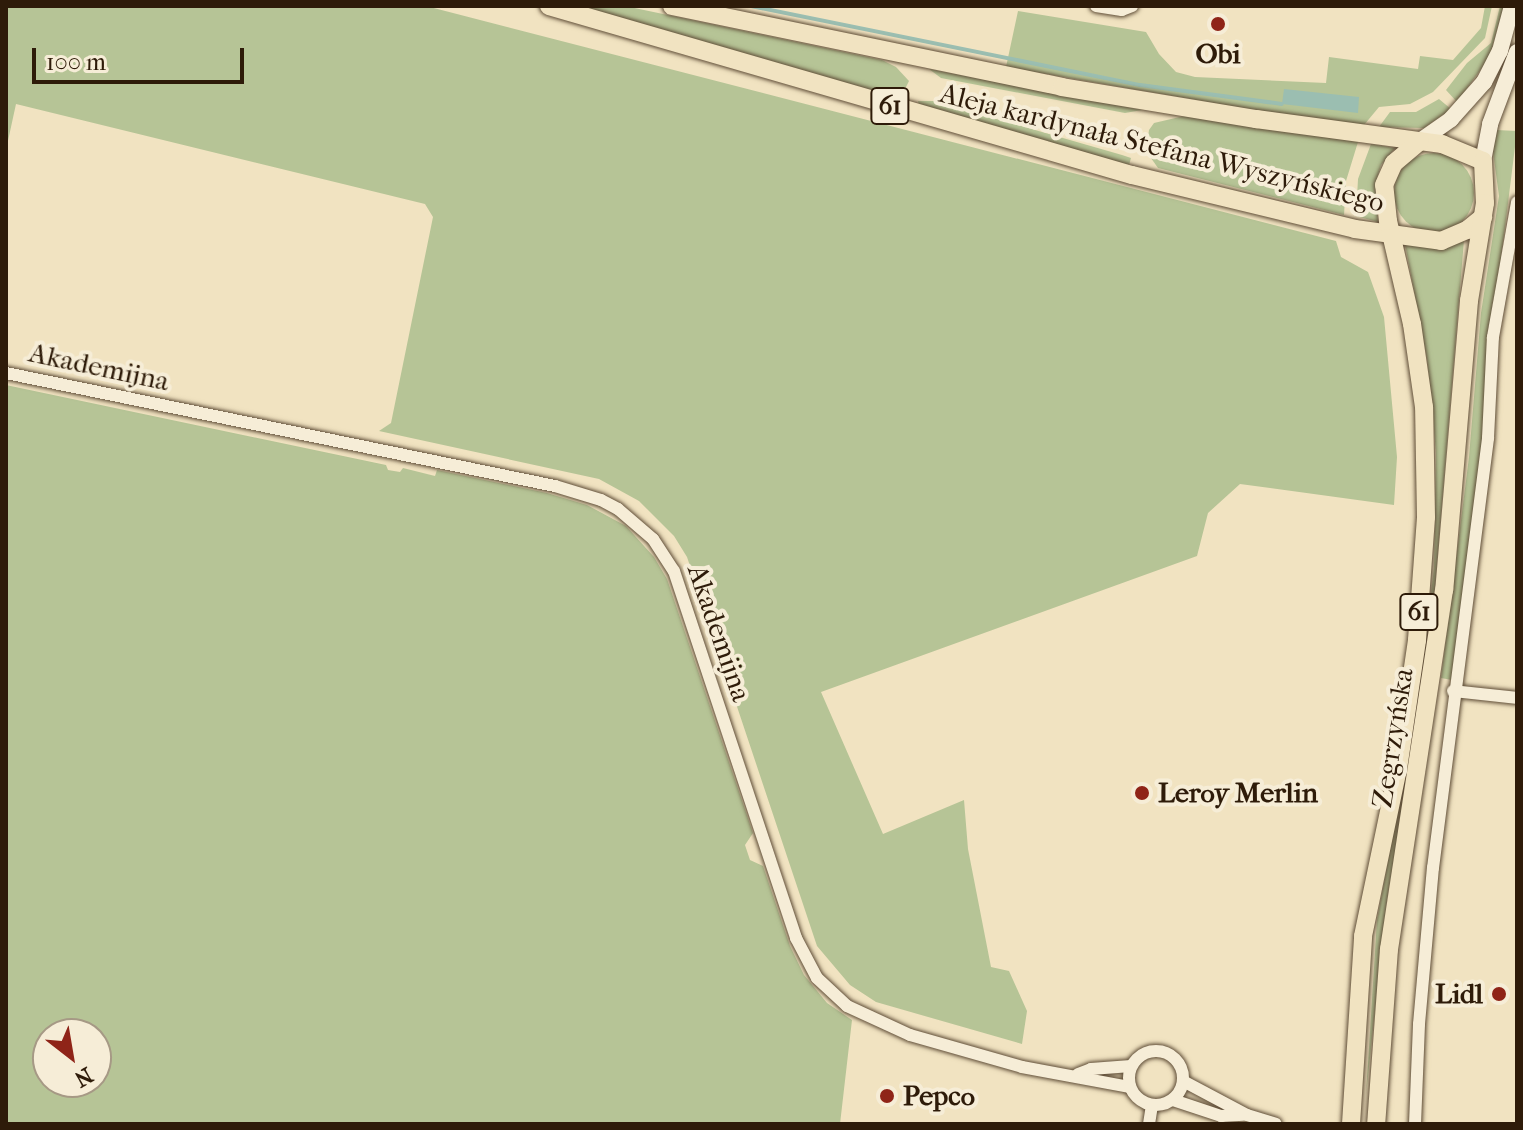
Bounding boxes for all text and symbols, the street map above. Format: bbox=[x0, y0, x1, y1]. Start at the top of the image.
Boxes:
marker: Obi bbox=[1209, 15, 1227, 33]
scale bar bbox=[36, 32, 248, 82]
place label: Obi bbox=[1196, 37, 1240, 71]
text: 100 m bbox=[46, 48, 106, 76]
street label: Aleja kardynała Stefana Wyszyńskiego bbox=[936, 76, 1388, 220]
road number: 61 bbox=[870, 84, 910, 128]
street label: Akademijna bbox=[26, 336, 172, 398]
street label: Akademijna bbox=[680, 560, 758, 706]
road number: 61 bbox=[1399, 590, 1439, 634]
street label: Zegrzyńska bbox=[1365, 666, 1421, 810]
place label: Leroy Merlin bbox=[1158, 776, 1318, 810]
marker: Leroy Merlin bbox=[1133, 784, 1151, 802]
place label: Lidl bbox=[1435, 977, 1483, 1011]
marker: Lidl bbox=[1490, 985, 1508, 1003]
north arrow bbox=[32, 1018, 112, 1098]
text: N bbox=[69, 1061, 97, 1092]
place label: Pepco bbox=[903, 1079, 975, 1113]
marker: Pepco bbox=[878, 1087, 896, 1105]

